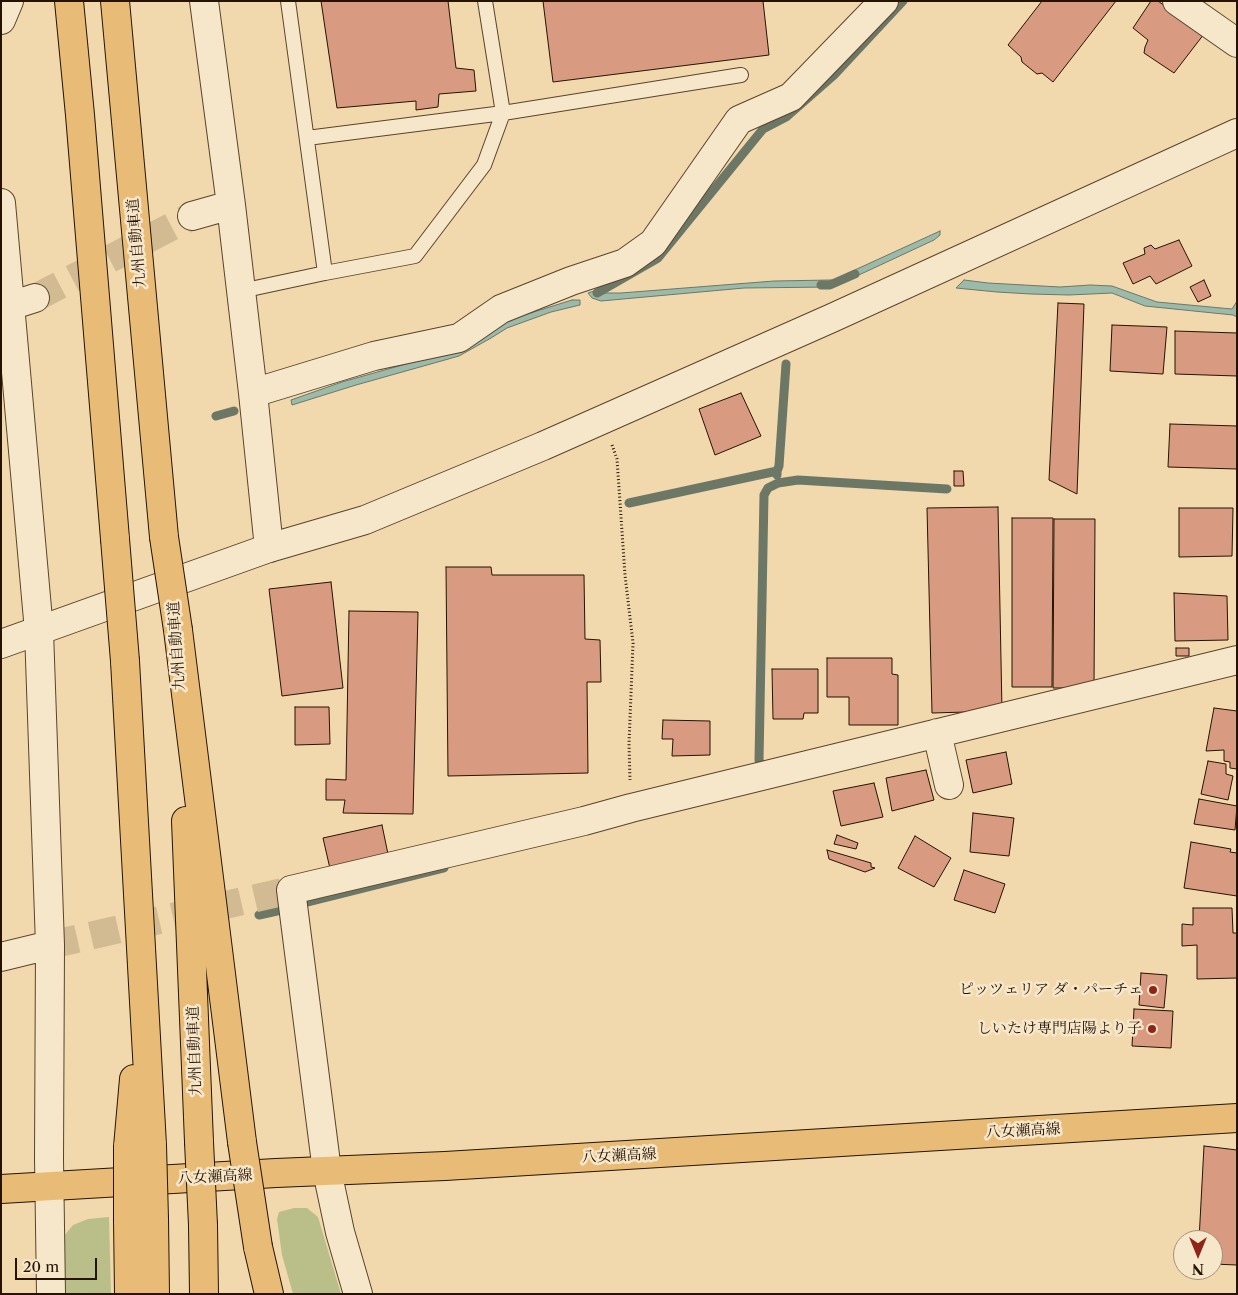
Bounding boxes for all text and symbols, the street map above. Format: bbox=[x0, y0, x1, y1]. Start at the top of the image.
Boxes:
street label: 九州自動車道 bbox=[124, 197, 150, 289]
street label: 九州自動車道 bbox=[165, 600, 189, 692]
place label: ピッツェリア ダ・パーチェ bbox=[959, 981, 1143, 999]
marker: ピッツェリア ダ・パーチェ bbox=[1147, 984, 1159, 996]
street label: 九州自動車道 bbox=[184, 1006, 206, 1096]
place label: しいたけ専門店陽より子 bbox=[977, 1020, 1142, 1038]
marker: しいたけ専門店陽より子 bbox=[1146, 1023, 1158, 1035]
street label: 八女瀬高線 bbox=[985, 1120, 1061, 1142]
street label: 八女瀬高線 bbox=[581, 1145, 657, 1167]
street label: 八女瀬高線 bbox=[177, 1166, 253, 1188]
north arrow bbox=[1173, 1230, 1223, 1280]
scale bar bbox=[18, 1248, 100, 1280]
text: 20 m bbox=[23, 1257, 59, 1276]
text: N bbox=[1192, 1260, 1204, 1278]

